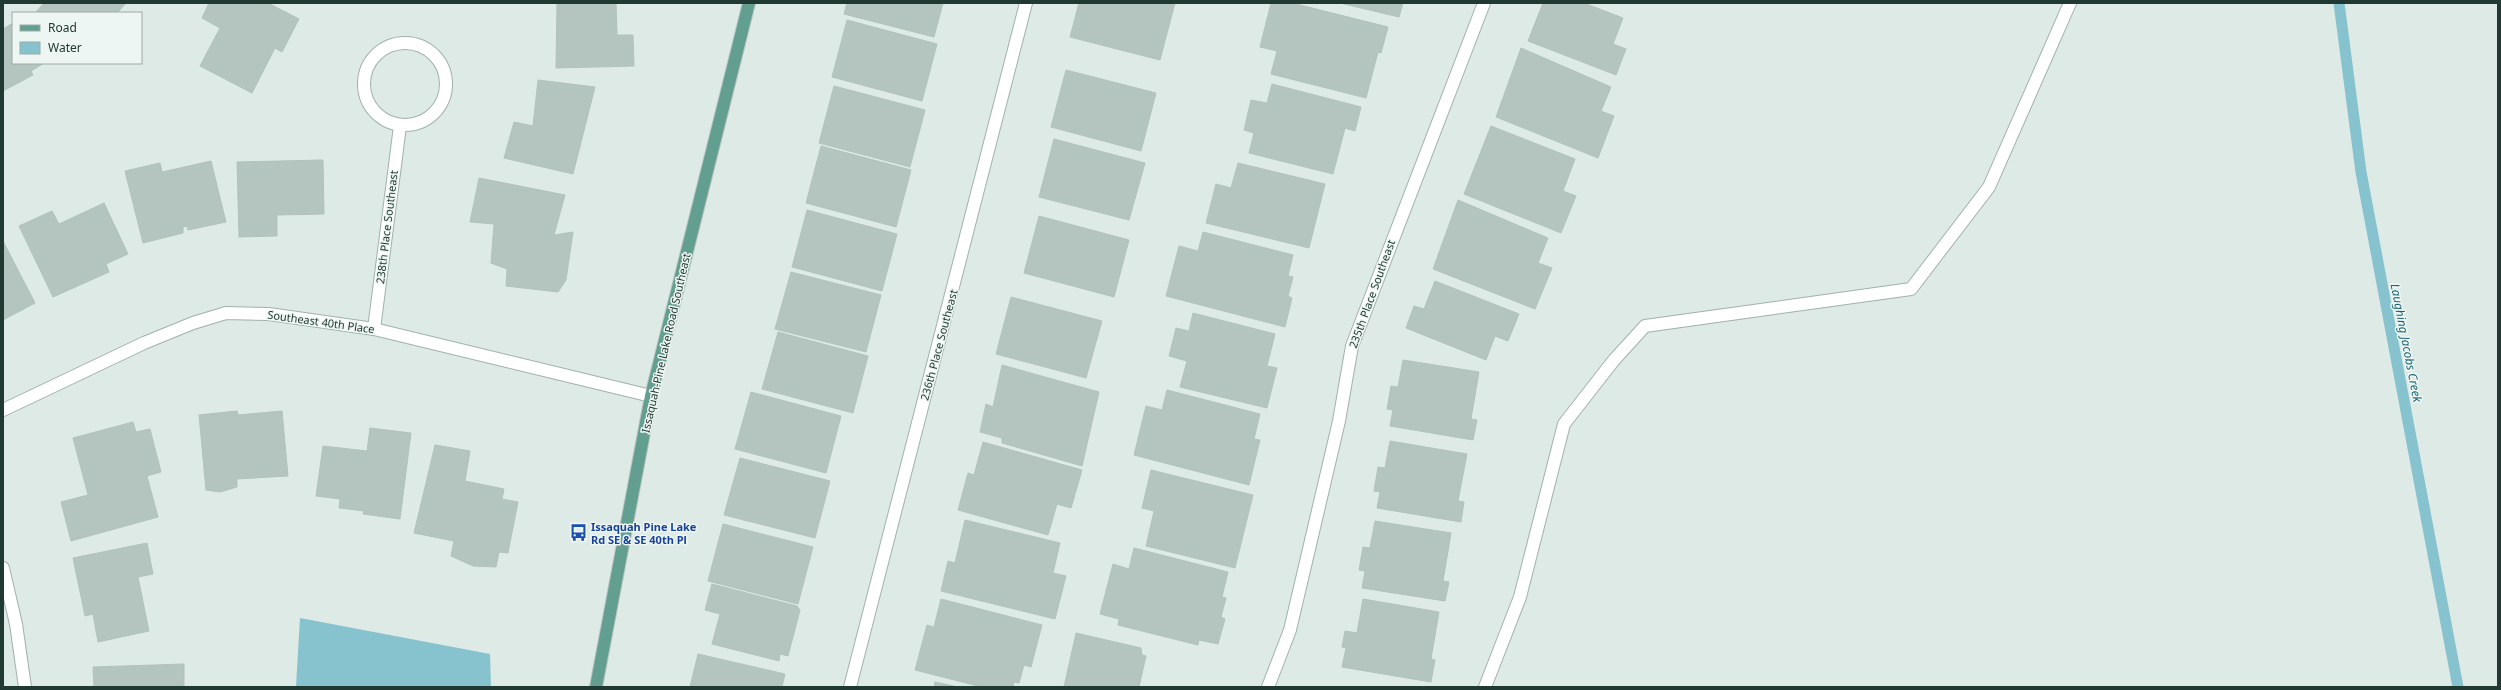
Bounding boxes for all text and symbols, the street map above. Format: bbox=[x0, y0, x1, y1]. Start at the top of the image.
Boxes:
legend bbox=[12, 12, 142, 64]
text: Road bbox=[48, 19, 77, 36]
text: Water bbox=[48, 39, 82, 56]
street label: 238th Place Southeast bbox=[372, 169, 401, 285]
street label: 235th Place Southeast bbox=[1345, 237, 1398, 350]
street label: Issaquah-Pine Lake Road Southeast bbox=[638, 252, 694, 434]
water label: Laughing Jacobs Creek bbox=[2387, 282, 2427, 405]
street label: 236th Place Southeast bbox=[916, 288, 961, 402]
street label: Southeast 40th Place bbox=[266, 307, 376, 336]
place label: Issaquah Pine Lake Rd SE & SE 40th Pl bbox=[591, 519, 697, 547]
bus stop icon: Issaquah Pine Lake Rd SE & SE 40th Pl bbox=[568, 523, 588, 543]

